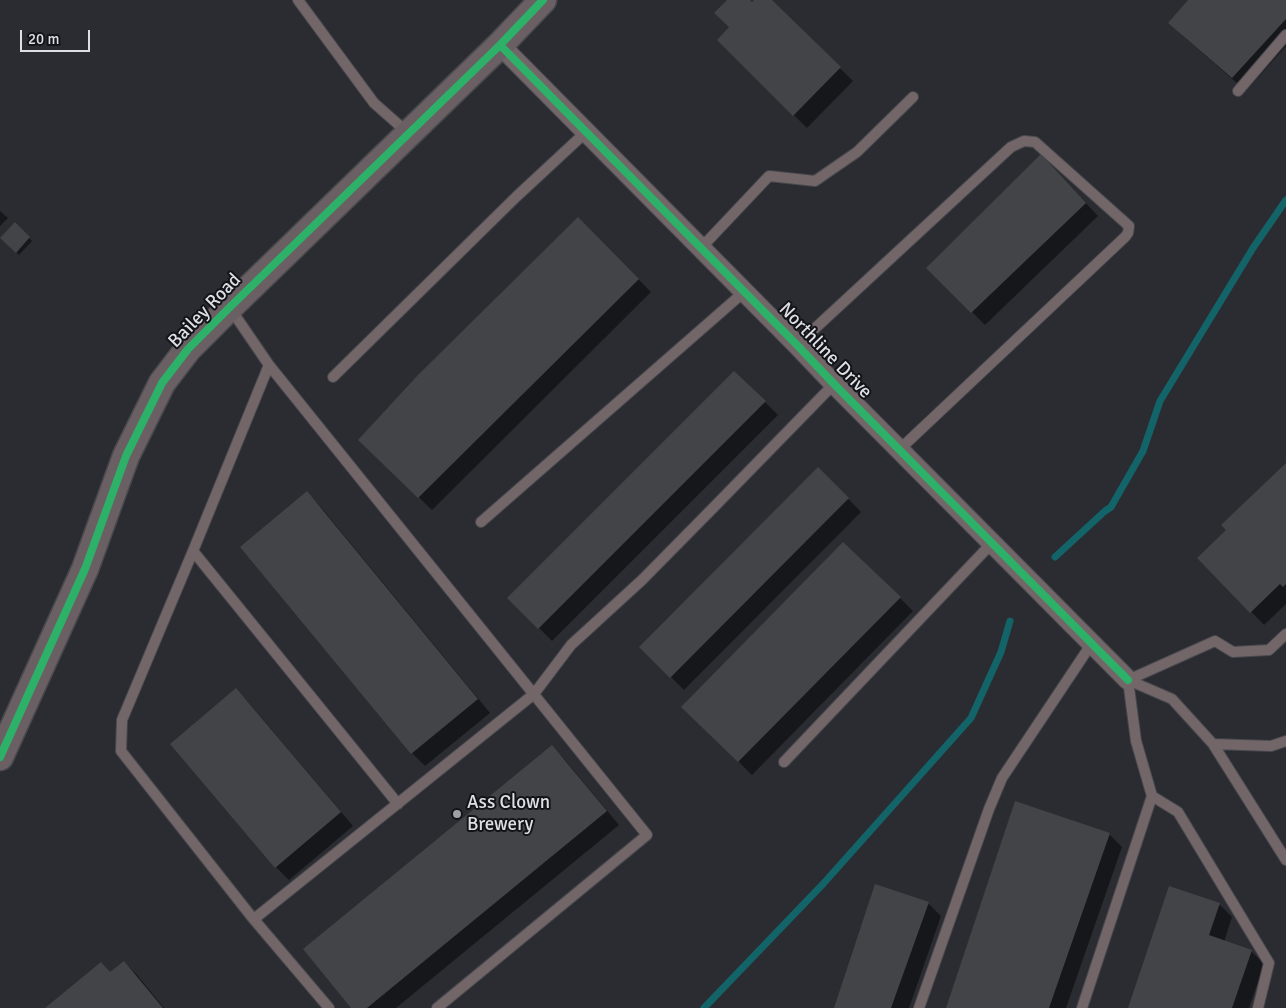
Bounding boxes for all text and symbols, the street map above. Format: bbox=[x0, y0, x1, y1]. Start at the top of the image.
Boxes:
scale bar bbox=[22, 20, 92, 52]
text: 20 m bbox=[28, 30, 59, 48]
street label: Bailey Road bbox=[164, 269, 246, 353]
street label: Northline Drive bbox=[774, 298, 876, 404]
place label: Ass Clown Brewery bbox=[467, 792, 550, 836]
marker: Ass Clown Brewery bbox=[451, 808, 463, 820]

